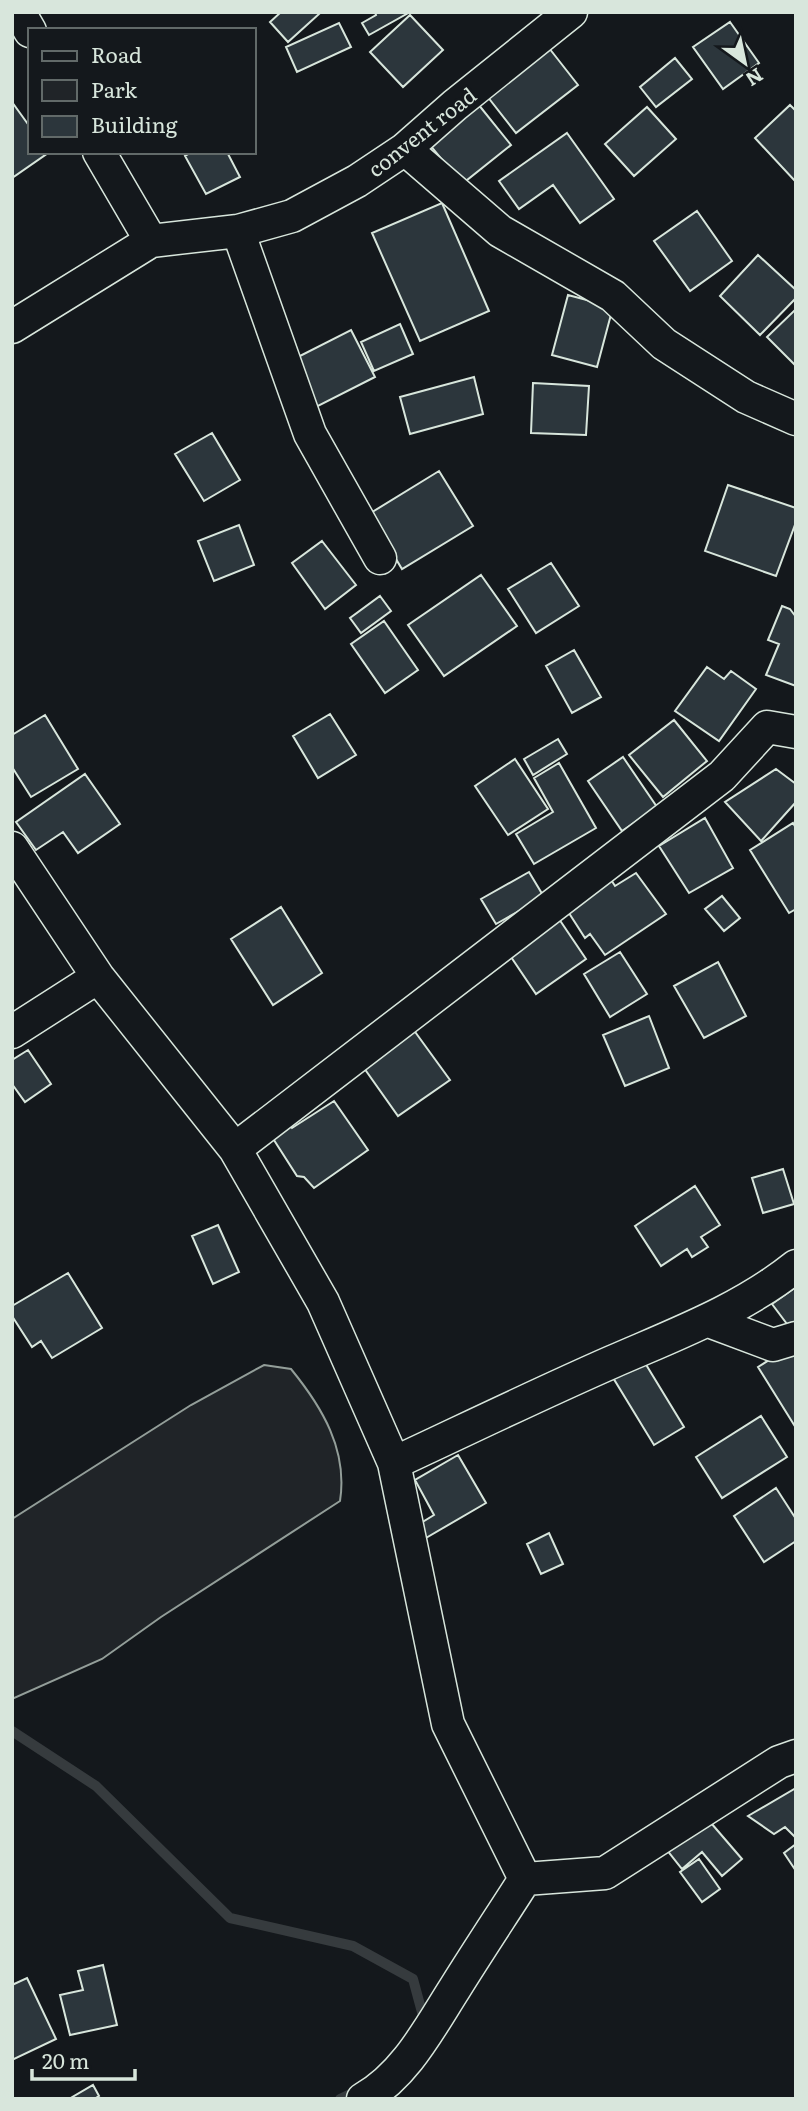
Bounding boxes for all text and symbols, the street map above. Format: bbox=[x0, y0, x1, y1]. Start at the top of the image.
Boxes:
legend bbox=[28, 28, 256, 154]
north arrow bbox=[710, 28, 780, 98]
text: Road bbox=[91, 38, 142, 69]
text: N bbox=[740, 62, 769, 94]
text: Park bbox=[91, 73, 137, 104]
street label: convent road bbox=[360, 79, 482, 183]
text: Building bbox=[91, 108, 178, 139]
scale bar bbox=[32, 2038, 135, 2082]
text: 20 m bbox=[42, 2044, 89, 2075]

